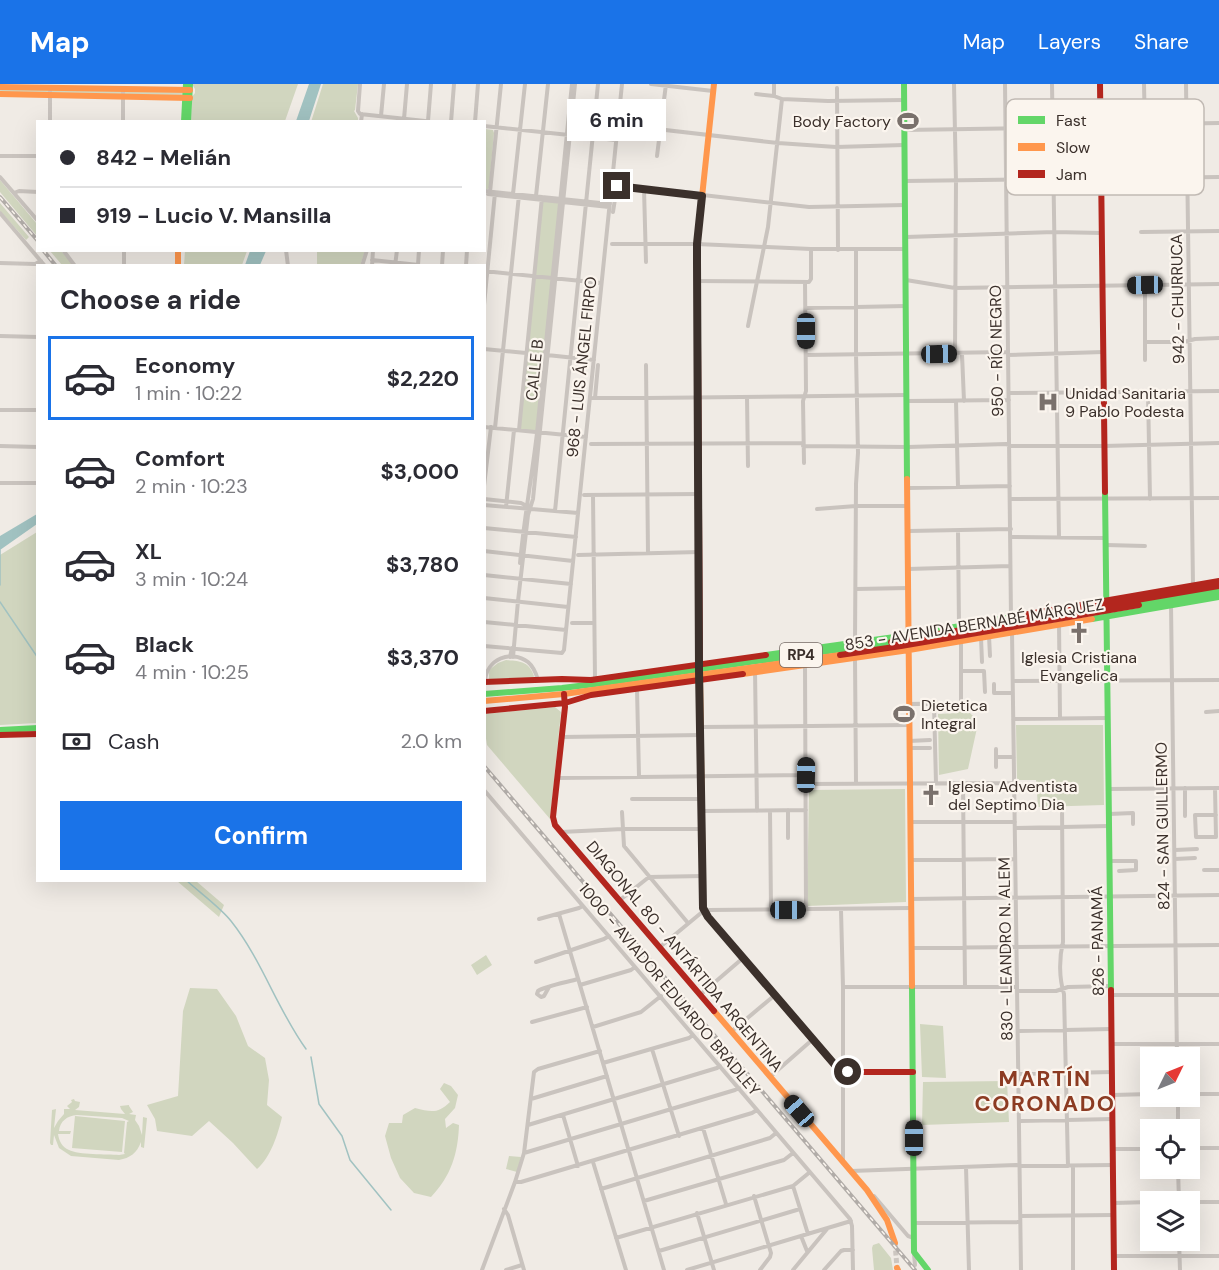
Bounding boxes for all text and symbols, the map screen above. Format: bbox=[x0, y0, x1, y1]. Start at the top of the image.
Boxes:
text: Map bbox=[30, 24, 90, 61]
text: Map bbox=[963, 28, 1005, 56]
text: Layers bbox=[1038, 28, 1101, 56]
text: Share bbox=[1134, 28, 1189, 56]
callout: 6 min bbox=[568, 99, 666, 141]
legend bbox=[1006, 99, 1204, 195]
text: 6 min bbox=[589, 107, 644, 133]
sports icon: Body Factory bbox=[896, 109, 920, 133]
text: Fast bbox=[1056, 110, 1087, 131]
place label: Body Factory bbox=[793, 111, 891, 132]
text: Slow bbox=[1056, 137, 1090, 158]
text: 842 - Melián bbox=[96, 143, 231, 172]
text: Jam bbox=[1056, 164, 1087, 185]
route end bbox=[603, 172, 630, 199]
text: 919 - Lucio V. Mansilla bbox=[96, 201, 331, 230]
street label: 942 - CHURRUCA bbox=[1166, 233, 1189, 364]
street label: 968 - LUIS ÁNGEL FIRPO bbox=[562, 276, 601, 459]
car bbox=[1127, 276, 1163, 294]
text: Choose a ride bbox=[60, 282, 241, 317]
street label: 950 - RÍO NEGRO bbox=[985, 285, 1008, 417]
car bbox=[797, 313, 815, 349]
street label: CALLE B bbox=[521, 338, 548, 402]
car bbox=[921, 345, 957, 363]
icon: car bbox=[63, 351, 117, 405]
text: Economy bbox=[135, 351, 235, 380]
text: $2,220 bbox=[387, 364, 459, 393]
text: 1 min · 10:22 bbox=[135, 380, 242, 406]
place label: Unidad Sanitaria 9 Pablo Podesta bbox=[1065, 383, 1186, 422]
hospital icon: Unidad Sanitaria 9 Pablo Podesta bbox=[1036, 390, 1060, 414]
icon: car bbox=[63, 444, 117, 498]
text: Comfort bbox=[135, 444, 225, 473]
text: $3,000 bbox=[381, 457, 459, 486]
text: 2 min · 10:23 bbox=[135, 473, 248, 499]
icon: car bbox=[63, 537, 117, 591]
text: XL bbox=[135, 537, 162, 566]
text: $3,780 bbox=[386, 550, 459, 579]
text: 3 min · 10:24 bbox=[135, 566, 248, 592]
street label: 853 - AVENIDA BERNABÉ MÁRQUEZ bbox=[843, 594, 1105, 655]
church icon: Iglesia Cristiana Evangelica bbox=[1067, 621, 1091, 645]
icon: car bbox=[63, 630, 117, 684]
text: Black bbox=[135, 630, 194, 659]
text: $3,370 bbox=[387, 643, 459, 672]
road number: RP4 bbox=[780, 643, 822, 667]
place label: Iglesia Cristiana Evangelica bbox=[1021, 647, 1137, 686]
text: 4 min · 10:25 bbox=[135, 659, 249, 685]
place label: Dietetica Integral bbox=[921, 695, 988, 734]
sports icon: Dietetica Integral bbox=[892, 702, 916, 726]
icon: cash bbox=[60, 725, 93, 758]
text: Cash bbox=[108, 727, 159, 756]
text: 2.0 km bbox=[400, 728, 462, 754]
street label: 824 - SAN GUILLERMO bbox=[1151, 742, 1174, 910]
car bbox=[797, 757, 815, 793]
place label: Iglesia Adventista del Septimo Dia bbox=[948, 776, 1077, 815]
church icon: Iglesia Adventista del Septimo Dia bbox=[919, 783, 943, 807]
button: Confirm bbox=[60, 801, 462, 870]
street label: DIAGONAL 80 - ANTÁRTIDA ARGENTINA bbox=[582, 836, 788, 1077]
street label: 830 - LEANDRO N. ALEM bbox=[993, 857, 1018, 1041]
street label: 1000 - AVIADOR EDUARDO BRADLEY bbox=[574, 879, 765, 1100]
street label: 826 - PANAMÁ bbox=[1086, 885, 1109, 996]
car bbox=[770, 901, 806, 919]
north arrow bbox=[1140, 1047, 1200, 1107]
map controls bbox=[1140, 1047, 1200, 1251]
route start bbox=[834, 1058, 861, 1085]
district label: MARTÍN CORONADO bbox=[974, 1064, 1116, 1118]
car bbox=[780, 1092, 818, 1130]
button: locate bbox=[1140, 1119, 1200, 1179]
car bbox=[905, 1120, 923, 1156]
button: layers bbox=[1140, 1191, 1200, 1251]

